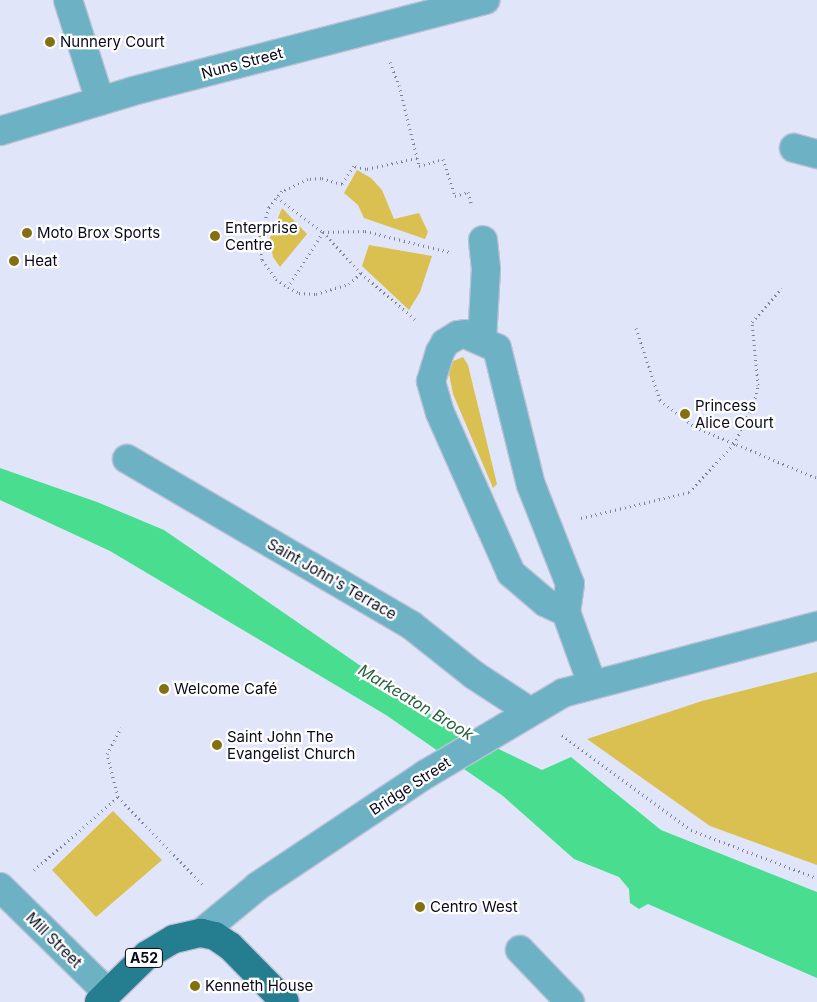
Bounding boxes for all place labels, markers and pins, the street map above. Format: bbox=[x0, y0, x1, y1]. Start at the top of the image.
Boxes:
place label: Nunnery Court bbox=[60, 33, 165, 51]
marker: Nunnery Court bbox=[44, 36, 56, 48]
place label: Enterprise Centre bbox=[225, 218, 298, 253]
place label: Moto Brox Sports bbox=[37, 224, 160, 242]
marker: Moto Brox Sports bbox=[21, 227, 33, 239]
marker: Enterprise Centre bbox=[209, 230, 221, 242]
place label: Heat bbox=[24, 252, 57, 270]
marker: Heat bbox=[8, 255, 20, 267]
place label: Princess Alice Court bbox=[695, 396, 774, 431]
marker: Princess Alice Court bbox=[679, 408, 691, 420]
place label: Welcome Café bbox=[174, 680, 277, 698]
marker: Welcome Café bbox=[158, 683, 170, 695]
place label: Saint John The Evangelist Church bbox=[227, 727, 355, 762]
marker: Saint John The Evangelist Church bbox=[211, 739, 223, 751]
place label: Centro West bbox=[430, 898, 518, 916]
marker: Centro West bbox=[414, 901, 426, 913]
place label: Kenneth House bbox=[205, 977, 313, 995]
marker: Kenneth House bbox=[189, 980, 201, 992]

